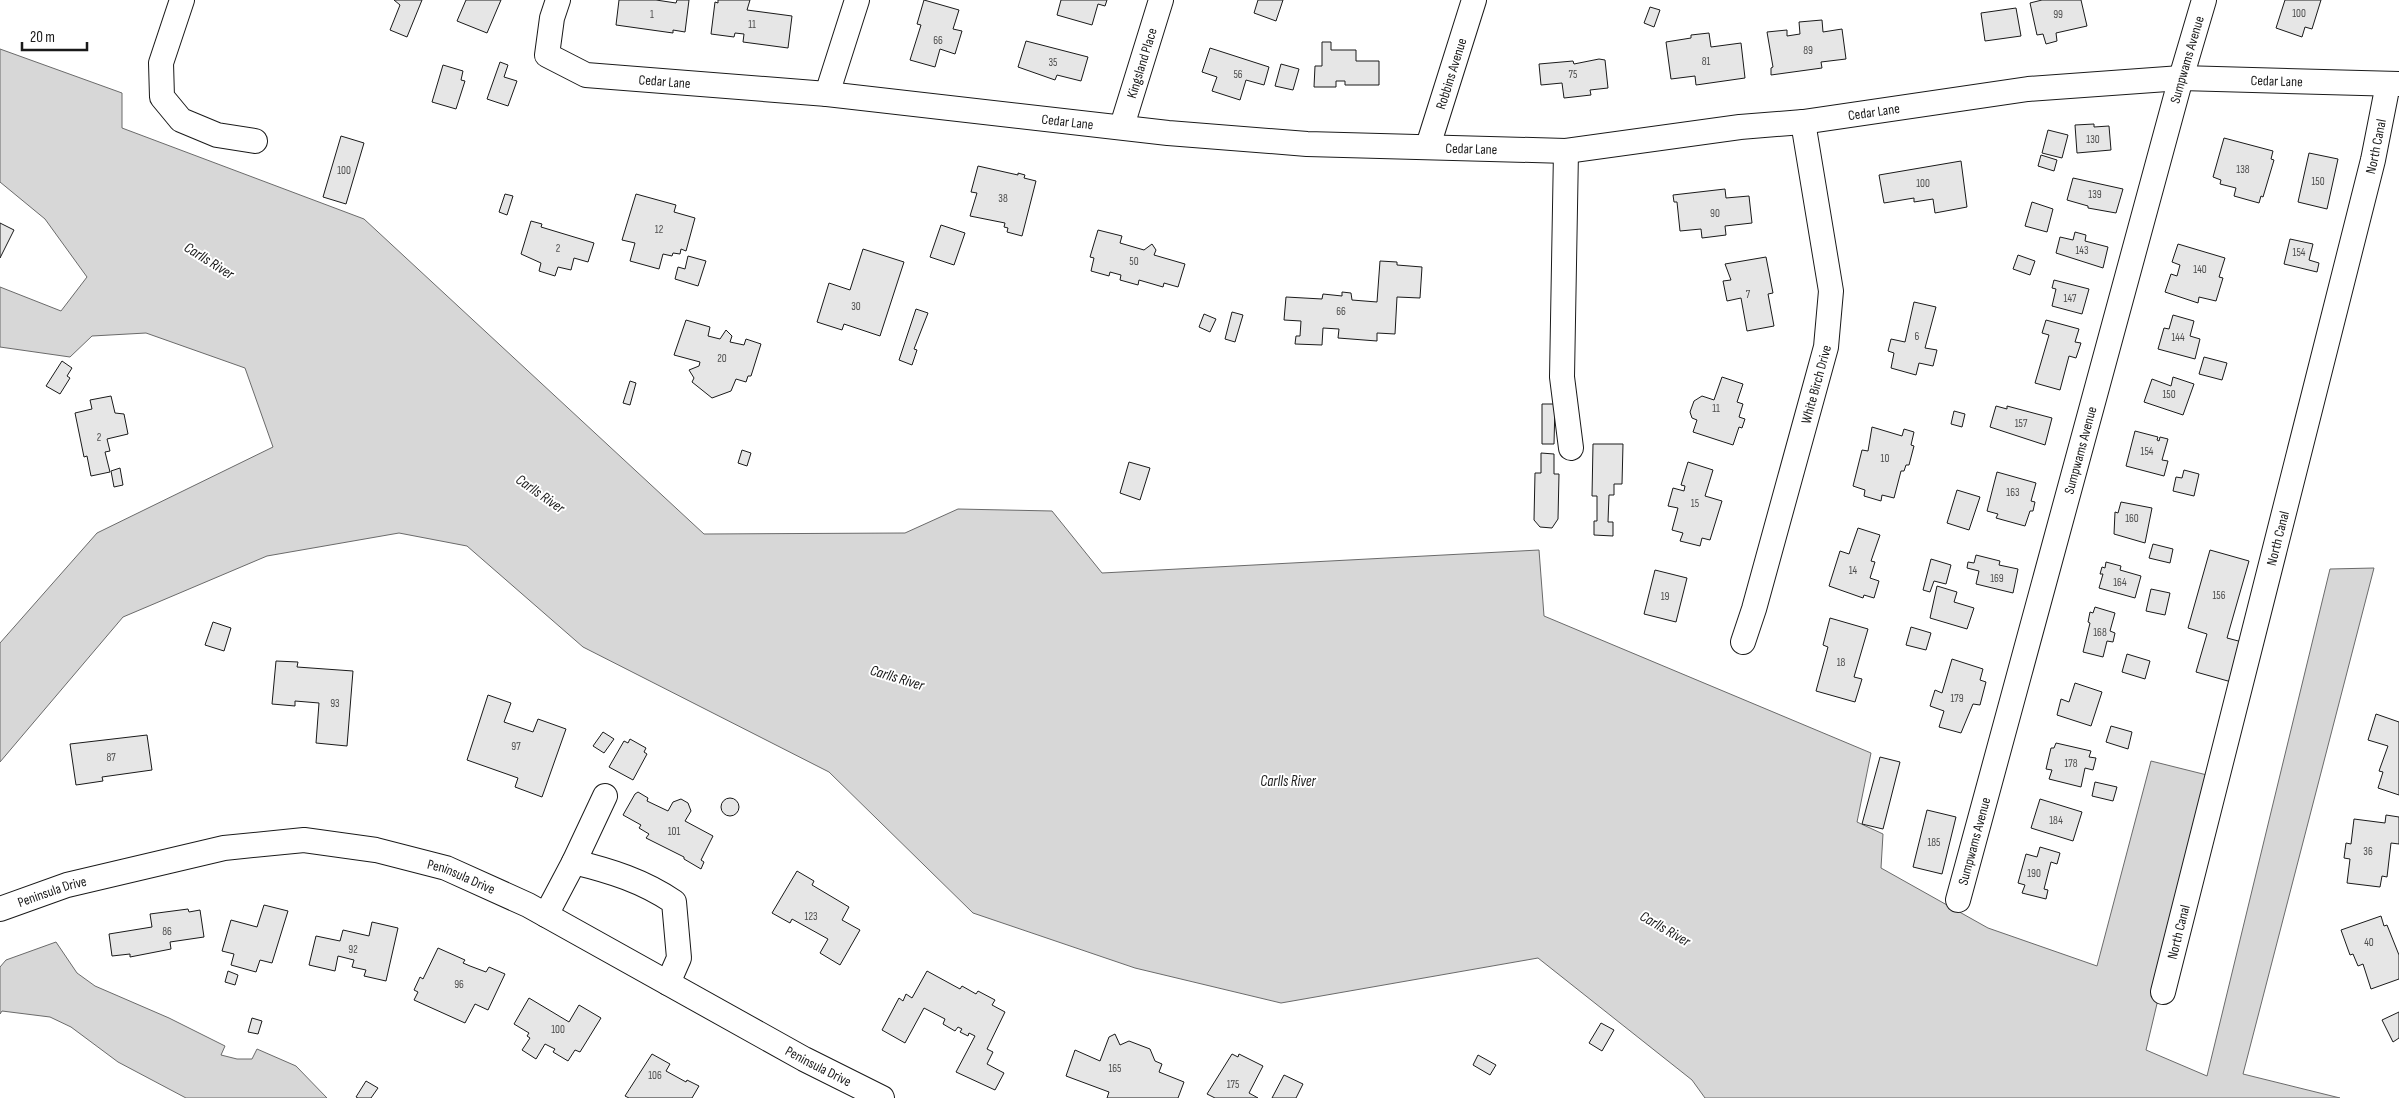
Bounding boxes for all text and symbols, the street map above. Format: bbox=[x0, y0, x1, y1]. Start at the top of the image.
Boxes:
house number: 100 bbox=[2292, 7, 2306, 20]
house number: 1 bbox=[650, 8, 654, 21]
house number: 99 bbox=[2053, 8, 2063, 21]
street label: Sumpwams Avenue bbox=[2166, 14, 2207, 105]
house number: 11 bbox=[748, 18, 756, 31]
scale bar bbox=[22, 20, 88, 52]
street label: Kingsland Place bbox=[1123, 26, 1160, 100]
text: 20 m bbox=[30, 28, 55, 47]
house number: 66 bbox=[933, 34, 943, 47]
street label: Robbins Avenue bbox=[1432, 36, 1470, 111]
house number: 89 bbox=[1803, 44, 1813, 57]
house number: 81 bbox=[1702, 55, 1710, 68]
house number: 35 bbox=[1048, 56, 1058, 69]
house number: 56 bbox=[1233, 68, 1243, 81]
house number: 75 bbox=[1569, 68, 1577, 81]
street label: Cedar Lane bbox=[638, 71, 691, 92]
street label: Cedar Lane bbox=[2250, 71, 2303, 90]
street label: Cedar Lane bbox=[1847, 99, 1901, 124]
street label: Cedar Lane bbox=[1041, 110, 1094, 133]
street label: North Canal bbox=[2361, 117, 2389, 176]
house number: 130 bbox=[2086, 133, 2100, 146]
street label: Cedar Lane bbox=[1445, 139, 1498, 158]
house number: 138 bbox=[2236, 163, 2250, 176]
house number: 100 bbox=[337, 164, 351, 177]
house number: 150 bbox=[2311, 175, 2325, 188]
house number: 100 bbox=[1916, 177, 1930, 190]
house number: 139 bbox=[2088, 188, 2102, 201]
house number: 38 bbox=[998, 192, 1008, 205]
house number: 90 bbox=[1710, 207, 1720, 220]
house number: 12 bbox=[655, 223, 664, 236]
water label: Carlls River bbox=[180, 238, 238, 284]
house number: 2 bbox=[556, 242, 561, 255]
house number: 143 bbox=[2075, 244, 2089, 257]
house number: 154 bbox=[2293, 246, 2306, 259]
house number: 50 bbox=[1129, 255, 1139, 268]
house number: 140 bbox=[2193, 263, 2207, 276]
house number: 7 bbox=[1746, 288, 1751, 301]
house number: 147 bbox=[2064, 292, 2077, 305]
house number: 30 bbox=[851, 300, 861, 313]
house number: 66 bbox=[1336, 305, 1346, 318]
house number: 6 bbox=[1915, 330, 1920, 343]
house number: 144 bbox=[2171, 331, 2185, 344]
street label: White Birch Drive bbox=[1797, 343, 1835, 425]
house number: 20 bbox=[717, 352, 727, 365]
house number: 150 bbox=[2162, 388, 2176, 401]
house number: 11 bbox=[1712, 402, 1720, 415]
street label: Sumpwams Avenue bbox=[2060, 404, 2100, 496]
house number: 157 bbox=[2015, 417, 2028, 430]
house number: 2 bbox=[97, 431, 102, 444]
house number: 154 bbox=[2141, 445, 2154, 458]
house number: 10 bbox=[1881, 452, 1889, 465]
water label: Carlls River bbox=[512, 470, 569, 518]
house number: 163 bbox=[2006, 486, 2020, 499]
house number: 15 bbox=[1691, 497, 1699, 510]
street label: North Canal bbox=[2262, 509, 2293, 567]
house number: 160 bbox=[2125, 512, 2139, 525]
house number: 14 bbox=[1849, 564, 1858, 577]
house number: 169 bbox=[1990, 572, 2004, 585]
house number: 164 bbox=[2113, 576, 2127, 589]
house number: 156 bbox=[2212, 589, 2226, 602]
house number: 19 bbox=[1661, 590, 1669, 603]
house number: 168 bbox=[2093, 626, 2107, 639]
house number: 18 bbox=[1837, 656, 1846, 669]
water label: Carlls River bbox=[868, 661, 927, 695]
house number: 179 bbox=[1950, 692, 1964, 705]
house number: 93 bbox=[330, 697, 340, 710]
house number: 97 bbox=[511, 740, 521, 753]
house number: 87 bbox=[106, 751, 116, 764]
house number: 178 bbox=[2064, 757, 2078, 770]
water label: Carlls River bbox=[1260, 772, 1317, 791]
street label: Sumpwams Avenue bbox=[1954, 795, 1994, 887]
house number: 184 bbox=[2049, 814, 2063, 827]
house number: 101 bbox=[668, 825, 680, 838]
house number: 185 bbox=[1927, 836, 1941, 849]
house number: 36 bbox=[2363, 845, 2373, 858]
street label: Peninsula Drive bbox=[426, 855, 498, 898]
house number: 190 bbox=[2027, 867, 2041, 880]
street label: Peninsula Drive bbox=[15, 872, 88, 911]
street label: North Canal bbox=[2163, 903, 2193, 961]
water label: Carlls River bbox=[1636, 907, 1694, 951]
house number: 123 bbox=[804, 910, 818, 923]
house number: 86 bbox=[162, 925, 172, 938]
house number: 40 bbox=[2364, 936, 2374, 949]
house number: 92 bbox=[348, 943, 358, 956]
house number: 96 bbox=[454, 978, 464, 991]
house number: 100 bbox=[551, 1023, 565, 1036]
street label: Peninsula Drive bbox=[783, 1042, 854, 1090]
house number: 165 bbox=[1108, 1062, 1122, 1075]
house number: 106 bbox=[648, 1069, 662, 1082]
house number: 175 bbox=[1227, 1078, 1239, 1091]

